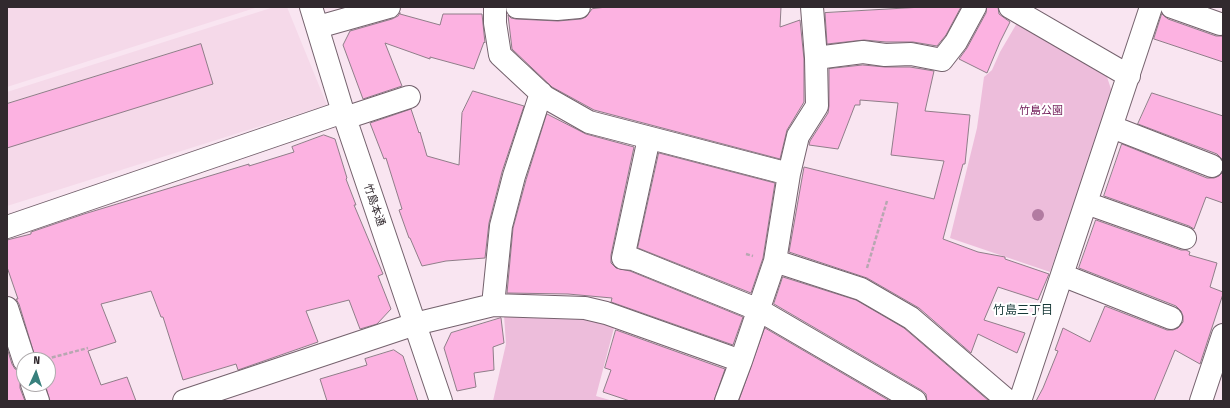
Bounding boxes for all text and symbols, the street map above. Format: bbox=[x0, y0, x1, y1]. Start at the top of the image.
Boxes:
park label: 竹島公園 bbox=[1019, 104, 1063, 118]
street label: 竹島本通 bbox=[361, 182, 387, 228]
district label: 竹島三丁目 bbox=[993, 304, 1053, 318]
north arrow bbox=[16, 352, 56, 392]
text: N bbox=[33, 354, 40, 367]

